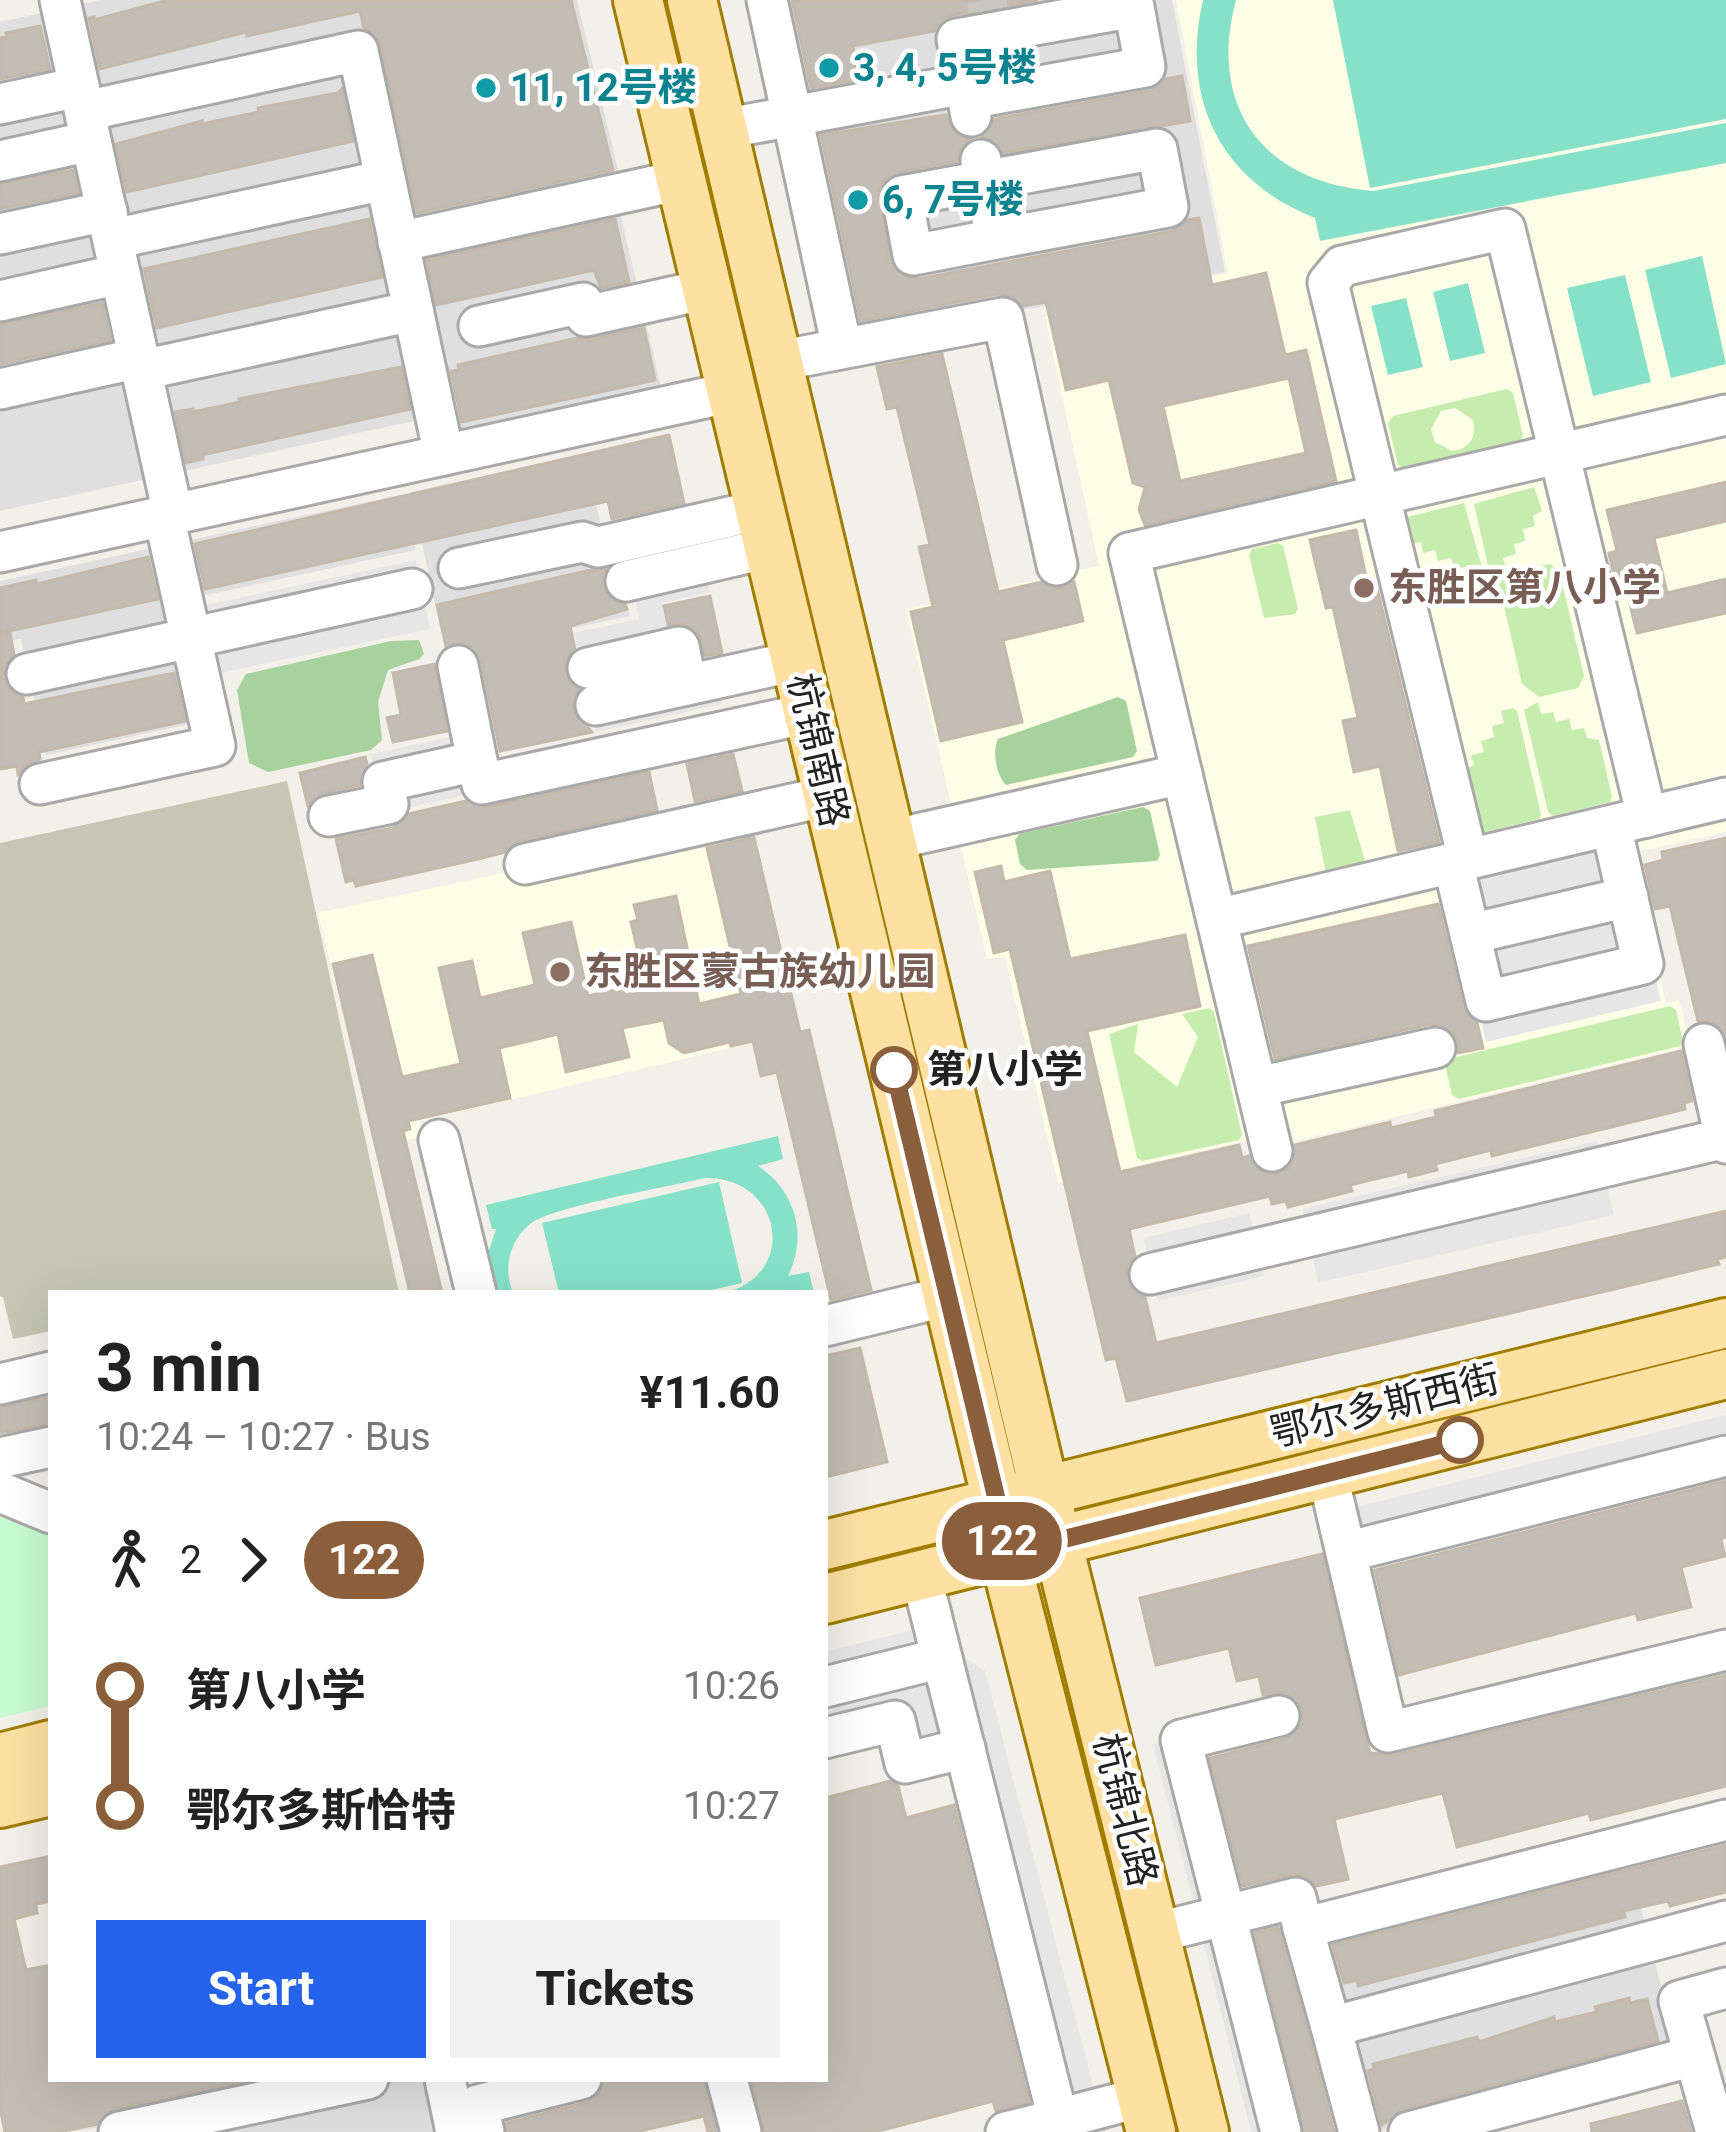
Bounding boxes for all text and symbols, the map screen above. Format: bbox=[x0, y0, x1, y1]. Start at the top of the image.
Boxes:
place label: 3, 4, 5号楼 bbox=[853, 45, 1037, 91]
marker: 3, 4, 5号楼 bbox=[816, 55, 842, 81]
place label: 11, 12号楼 bbox=[510, 65, 697, 111]
marker: 11, 12号楼 bbox=[473, 75, 499, 101]
place label: 6, 7号楼 bbox=[882, 177, 1024, 223]
marker: 6, 7号楼 bbox=[845, 187, 871, 213]
place label: 东胜区第八小学 bbox=[1388, 565, 1661, 611]
marker: 东胜区第八小学 bbox=[1351, 575, 1377, 601]
street label: 杭锦南路 bbox=[778, 669, 858, 831]
place label: 东胜区蒙古族幼儿园 bbox=[584, 949, 935, 995]
marker: 东胜区蒙古族幼儿园 bbox=[547, 959, 573, 985]
place label: 第八小学 bbox=[927, 1047, 1083, 1093]
marker: 第八小学 bbox=[872, 1048, 916, 1092]
text: 3 min bbox=[96, 1330, 262, 1407]
street label: 鄂尔多斯西街 bbox=[1266, 1355, 1504, 1457]
text: ¥11.60 bbox=[640, 1366, 780, 1419]
text: 10:24 – 10:27 · Bus bbox=[96, 1414, 431, 1460]
unlabelled marker bbox=[1438, 1418, 1482, 1462]
line badge: 122 bbox=[933, 1502, 1071, 1580]
text: 122 bbox=[966, 1516, 1038, 1565]
icon: walk bbox=[96, 1527, 162, 1593]
icon: forward bbox=[220, 1527, 286, 1593]
text: 122 bbox=[328, 1535, 400, 1584]
text: 2 bbox=[180, 1537, 202, 1583]
text: 10:26 bbox=[683, 1663, 780, 1709]
text: 第八小学 bbox=[186, 1664, 366, 1717]
street label: 杭锦北路 bbox=[1084, 1729, 1166, 1891]
text: 10:27 bbox=[683, 1783, 780, 1829]
text: 鄂尔多斯恰特 bbox=[186, 1784, 456, 1837]
button: Start bbox=[96, 1920, 426, 2058]
button: Tickets bbox=[450, 1920, 780, 2058]

